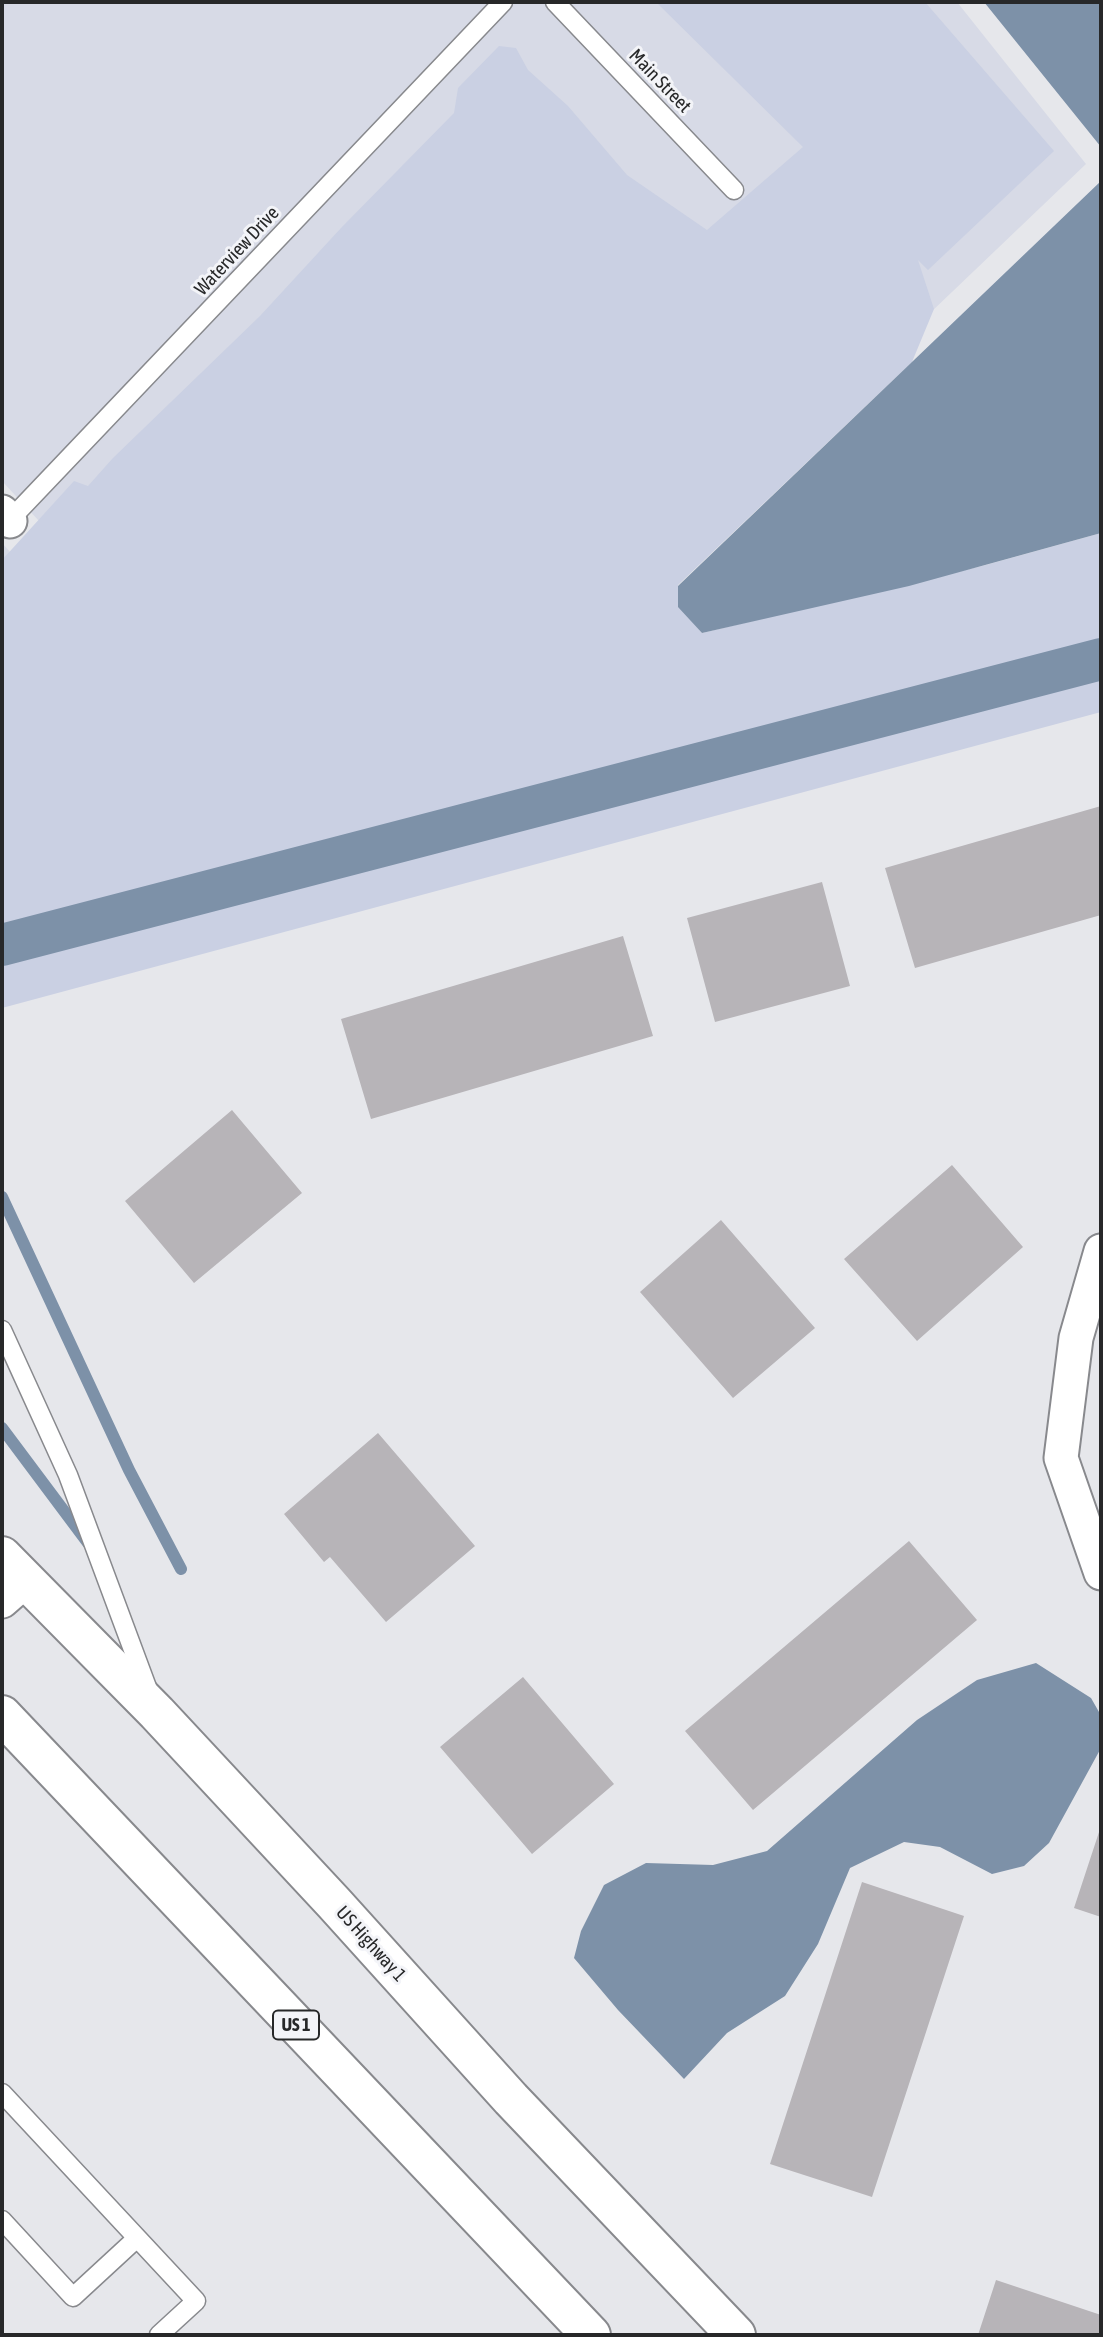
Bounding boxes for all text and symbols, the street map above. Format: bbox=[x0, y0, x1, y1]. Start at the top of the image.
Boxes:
street label: Main Street bbox=[624, 45, 696, 117]
street label: Waterview Drive bbox=[190, 202, 284, 300]
street label: US Highway 1 bbox=[331, 1901, 411, 1987]
road number: US 1 bbox=[273, 2010, 319, 2039]

